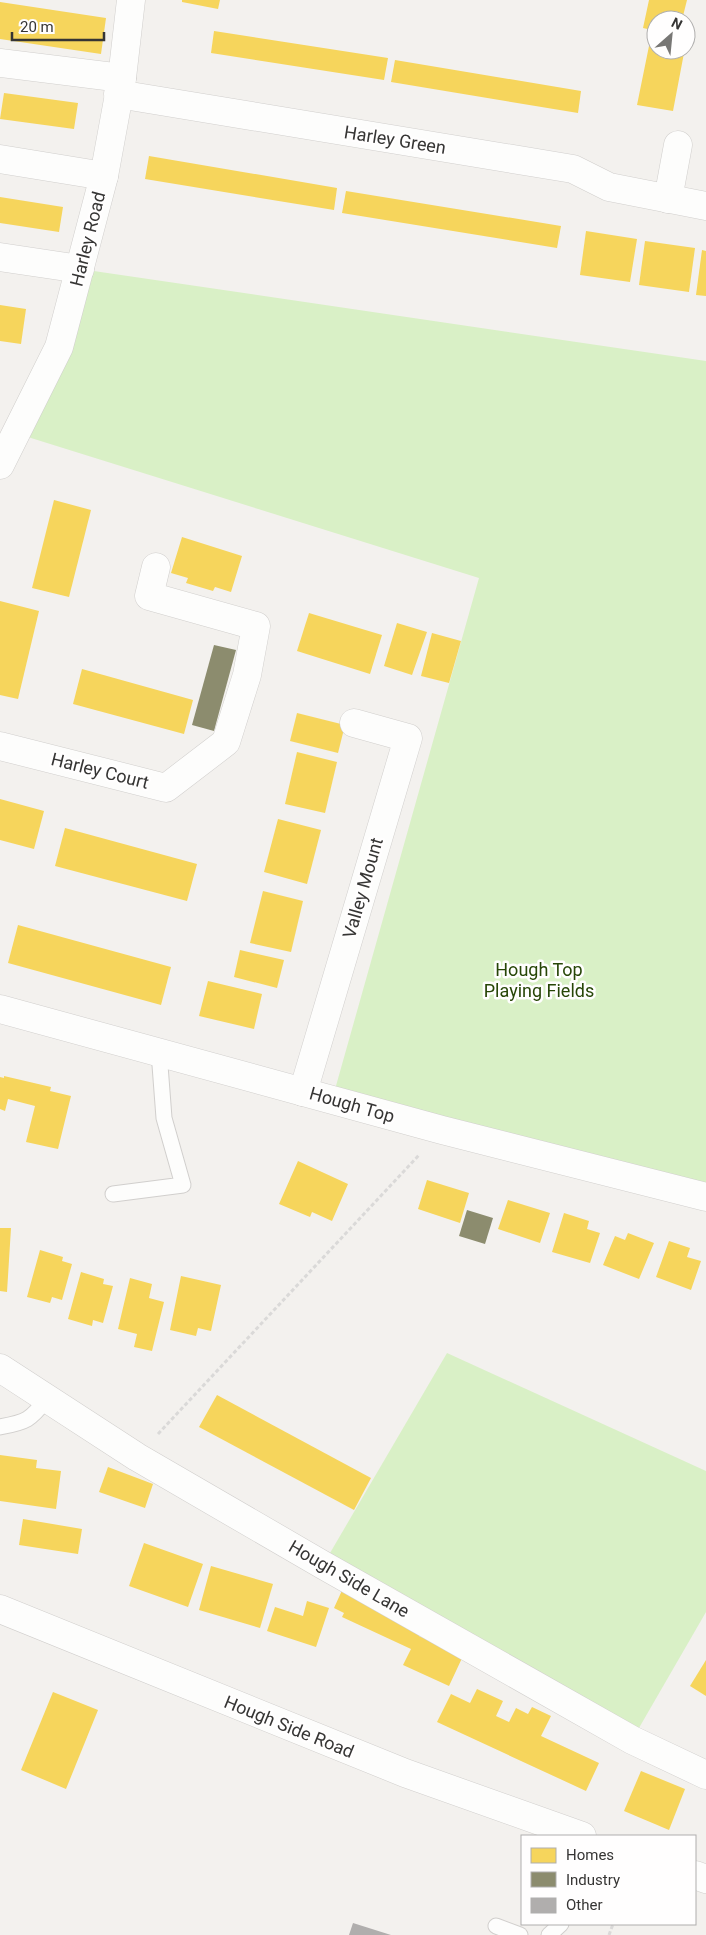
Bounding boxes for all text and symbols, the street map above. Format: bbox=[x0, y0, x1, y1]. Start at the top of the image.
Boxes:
scale bar bbox=[12, 10, 105, 42]
north arrow bbox=[646, 10, 696, 60]
text: N bbox=[669, 14, 685, 33]
text: 20 m bbox=[20, 18, 54, 36]
street label: Harley Green bbox=[343, 121, 447, 158]
street label: Harley Road bbox=[66, 189, 109, 288]
street label: Harley Court bbox=[49, 748, 151, 793]
street label: Valley Mount bbox=[338, 835, 387, 941]
park label: Hough Top Playing Fields bbox=[484, 959, 594, 1001]
street label: Hough Top bbox=[307, 1082, 397, 1127]
street label: Hough Side Lane bbox=[285, 1536, 413, 1622]
street label: Hough Side Road bbox=[221, 1691, 357, 1762]
legend bbox=[521, 1835, 696, 1925]
text: Homes bbox=[566, 1846, 614, 1864]
text: Industry bbox=[566, 1871, 620, 1889]
text: Other bbox=[566, 1896, 603, 1914]

